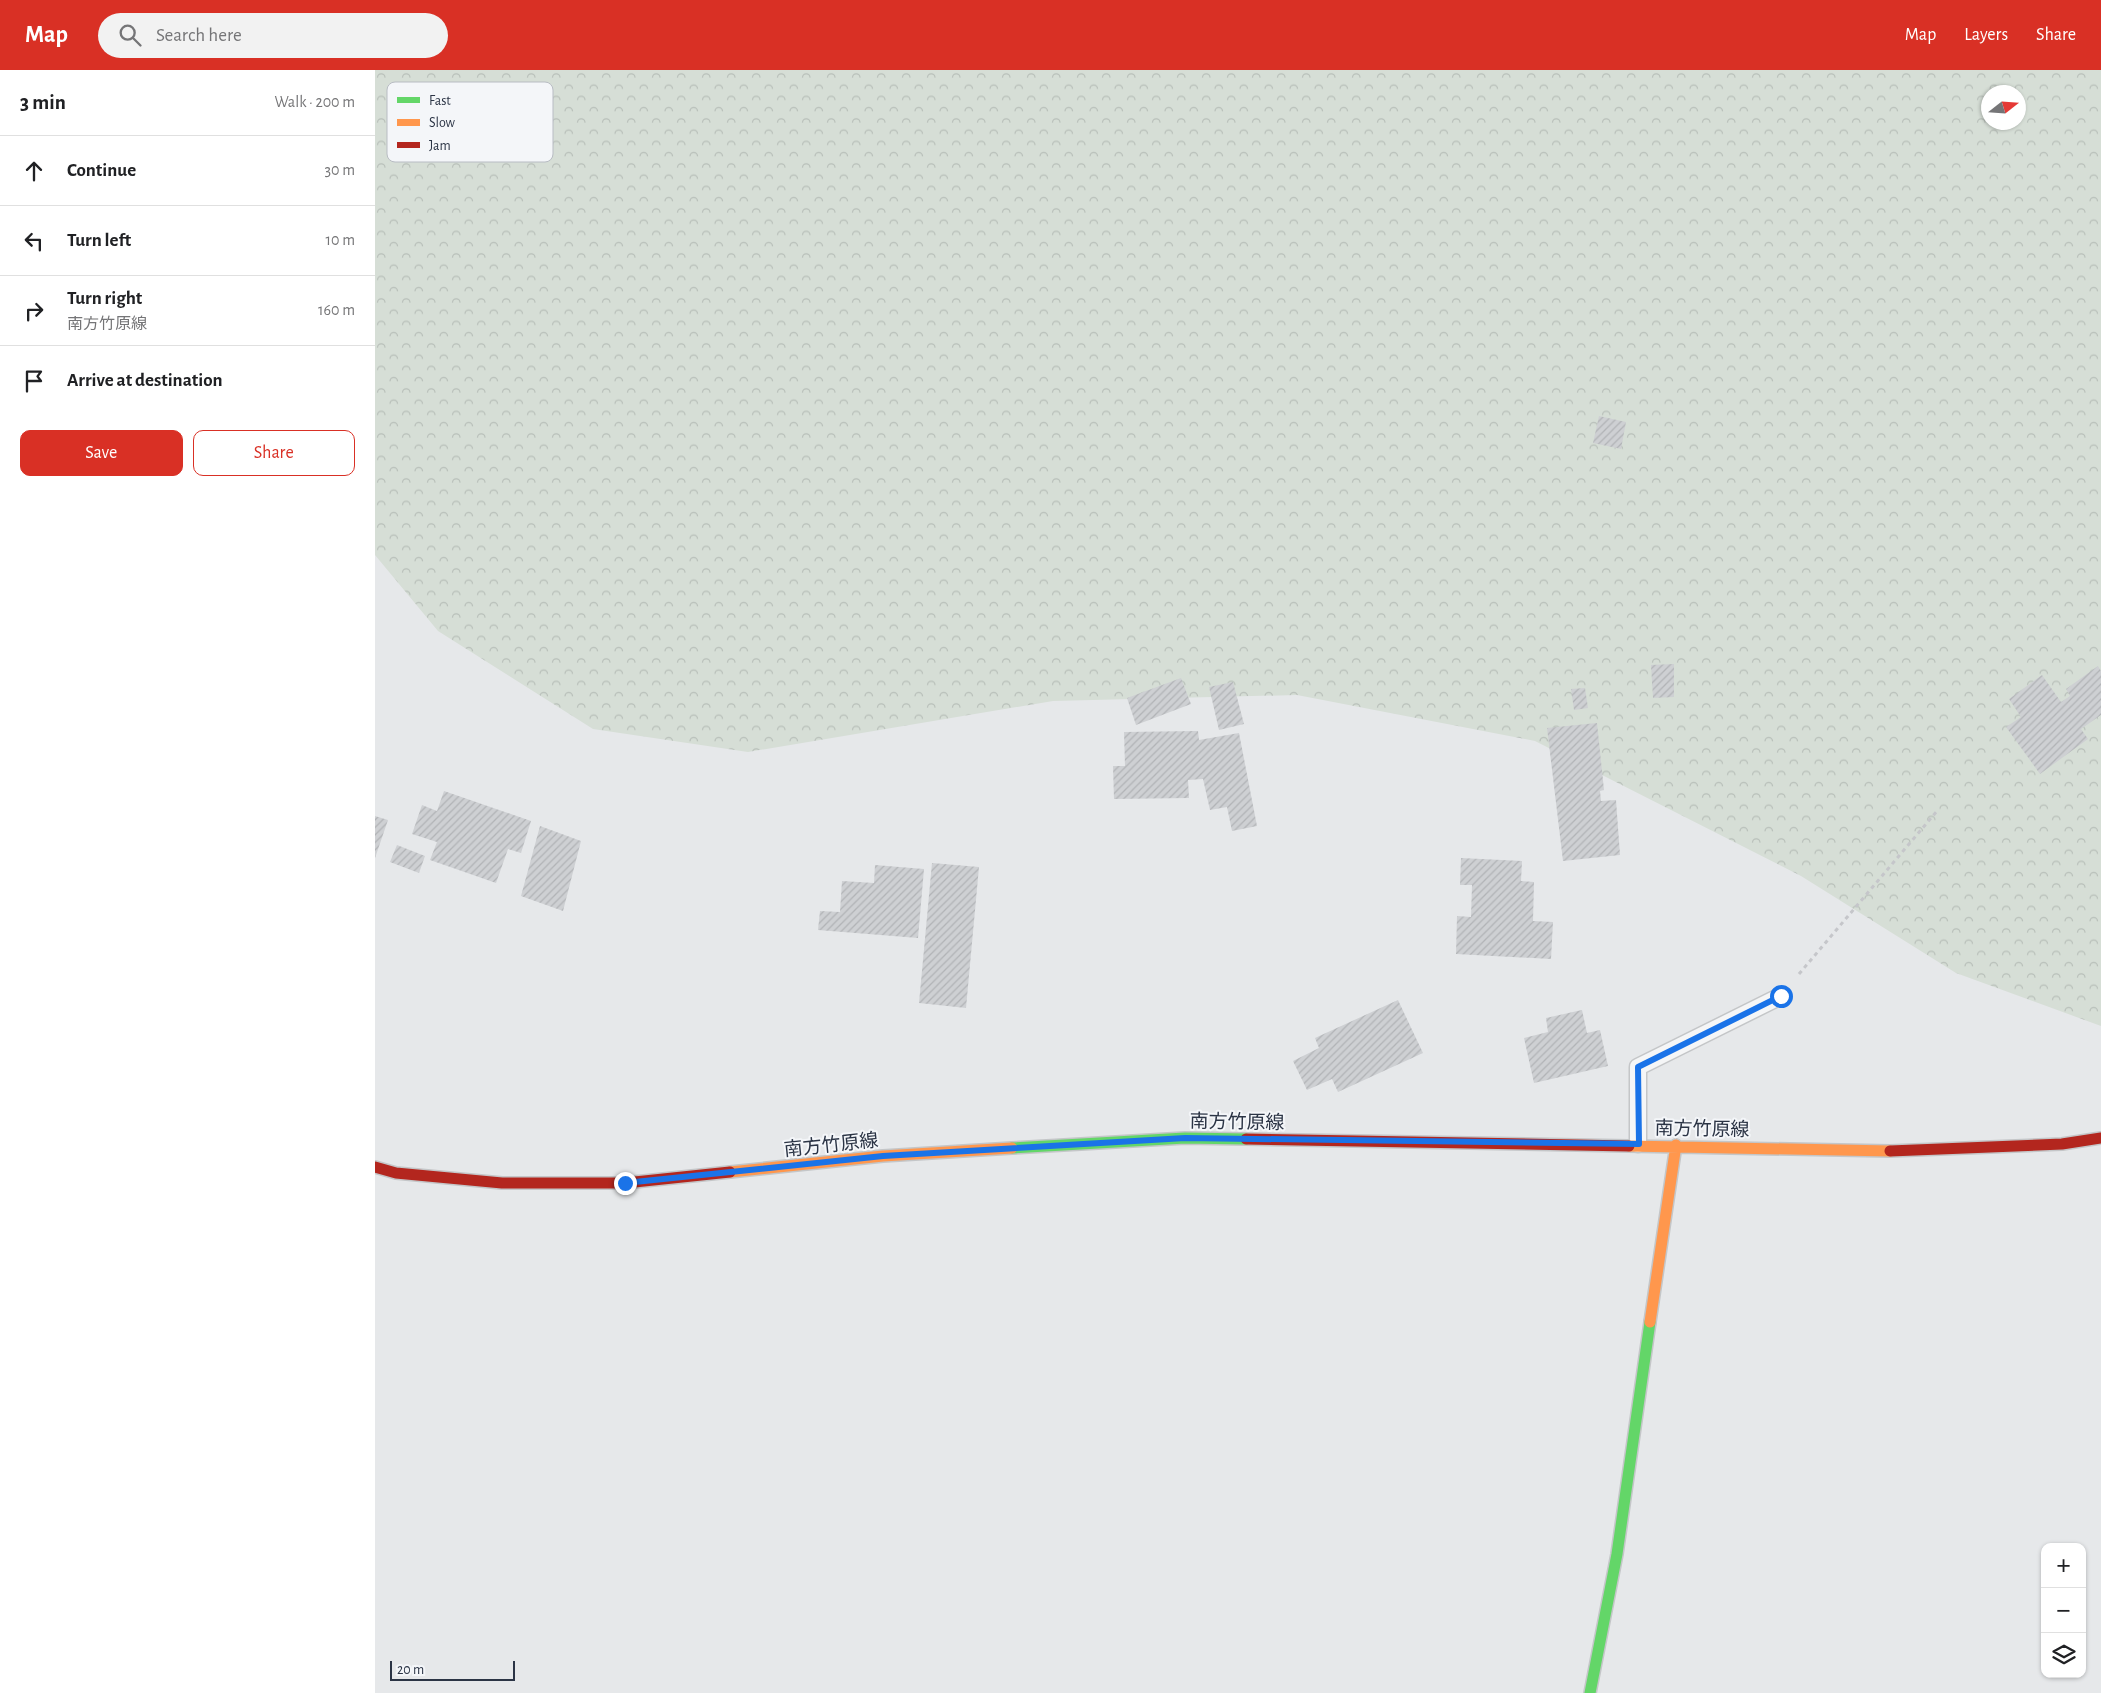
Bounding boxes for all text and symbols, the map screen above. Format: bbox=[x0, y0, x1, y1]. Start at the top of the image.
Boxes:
search box bbox=[98, 13, 448, 58]
icon: search bbox=[116, 21, 144, 49]
text: Map bbox=[25, 23, 68, 47]
text: Search here bbox=[156, 26, 242, 45]
text: Map bbox=[1905, 26, 1936, 44]
text: Layers bbox=[1964, 26, 2008, 44]
text: Share bbox=[2036, 26, 2076, 44]
legend bbox=[387, 82, 553, 162]
north arrow bbox=[1981, 85, 2026, 130]
text: 3 min bbox=[20, 92, 66, 113]
text: Walk · 200 m bbox=[274, 94, 355, 110]
text: Fast bbox=[429, 94, 451, 108]
text: Slow bbox=[429, 116, 456, 130]
text: Jam bbox=[429, 139, 451, 153]
icon: ahead bbox=[20, 157, 48, 185]
text: Continue bbox=[67, 161, 136, 180]
text: 30 m bbox=[325, 162, 355, 178]
icon: left bbox=[20, 227, 48, 255]
text: Turn left bbox=[67, 231, 131, 250]
text: 10 m bbox=[326, 232, 355, 248]
text: Turn right bbox=[67, 289, 142, 308]
icon: right bbox=[20, 297, 48, 325]
text: 160 m bbox=[318, 302, 355, 318]
text: 南方竹原線 bbox=[67, 316, 147, 332]
icon: arrive bbox=[20, 367, 48, 395]
text: Arrive at destination bbox=[67, 371, 223, 390]
button: Save bbox=[20, 430, 183, 476]
button: Share bbox=[193, 430, 355, 476]
route start bbox=[1770, 985, 1793, 1008]
street label: 南方竹原線 bbox=[1189, 1110, 1285, 1133]
street label: 南方竹原線 bbox=[1654, 1117, 1750, 1140]
street label: 南方竹原線 bbox=[783, 1129, 879, 1160]
route end bbox=[614, 1172, 637, 1195]
map controls bbox=[2041, 1543, 2086, 1678]
button: + bbox=[2041, 1543, 2086, 1588]
button: − bbox=[2041, 1588, 2086, 1633]
button: layers bbox=[2041, 1633, 2086, 1678]
scale bar bbox=[390, 1658, 515, 1681]
text: 20 m bbox=[397, 1663, 424, 1677]

